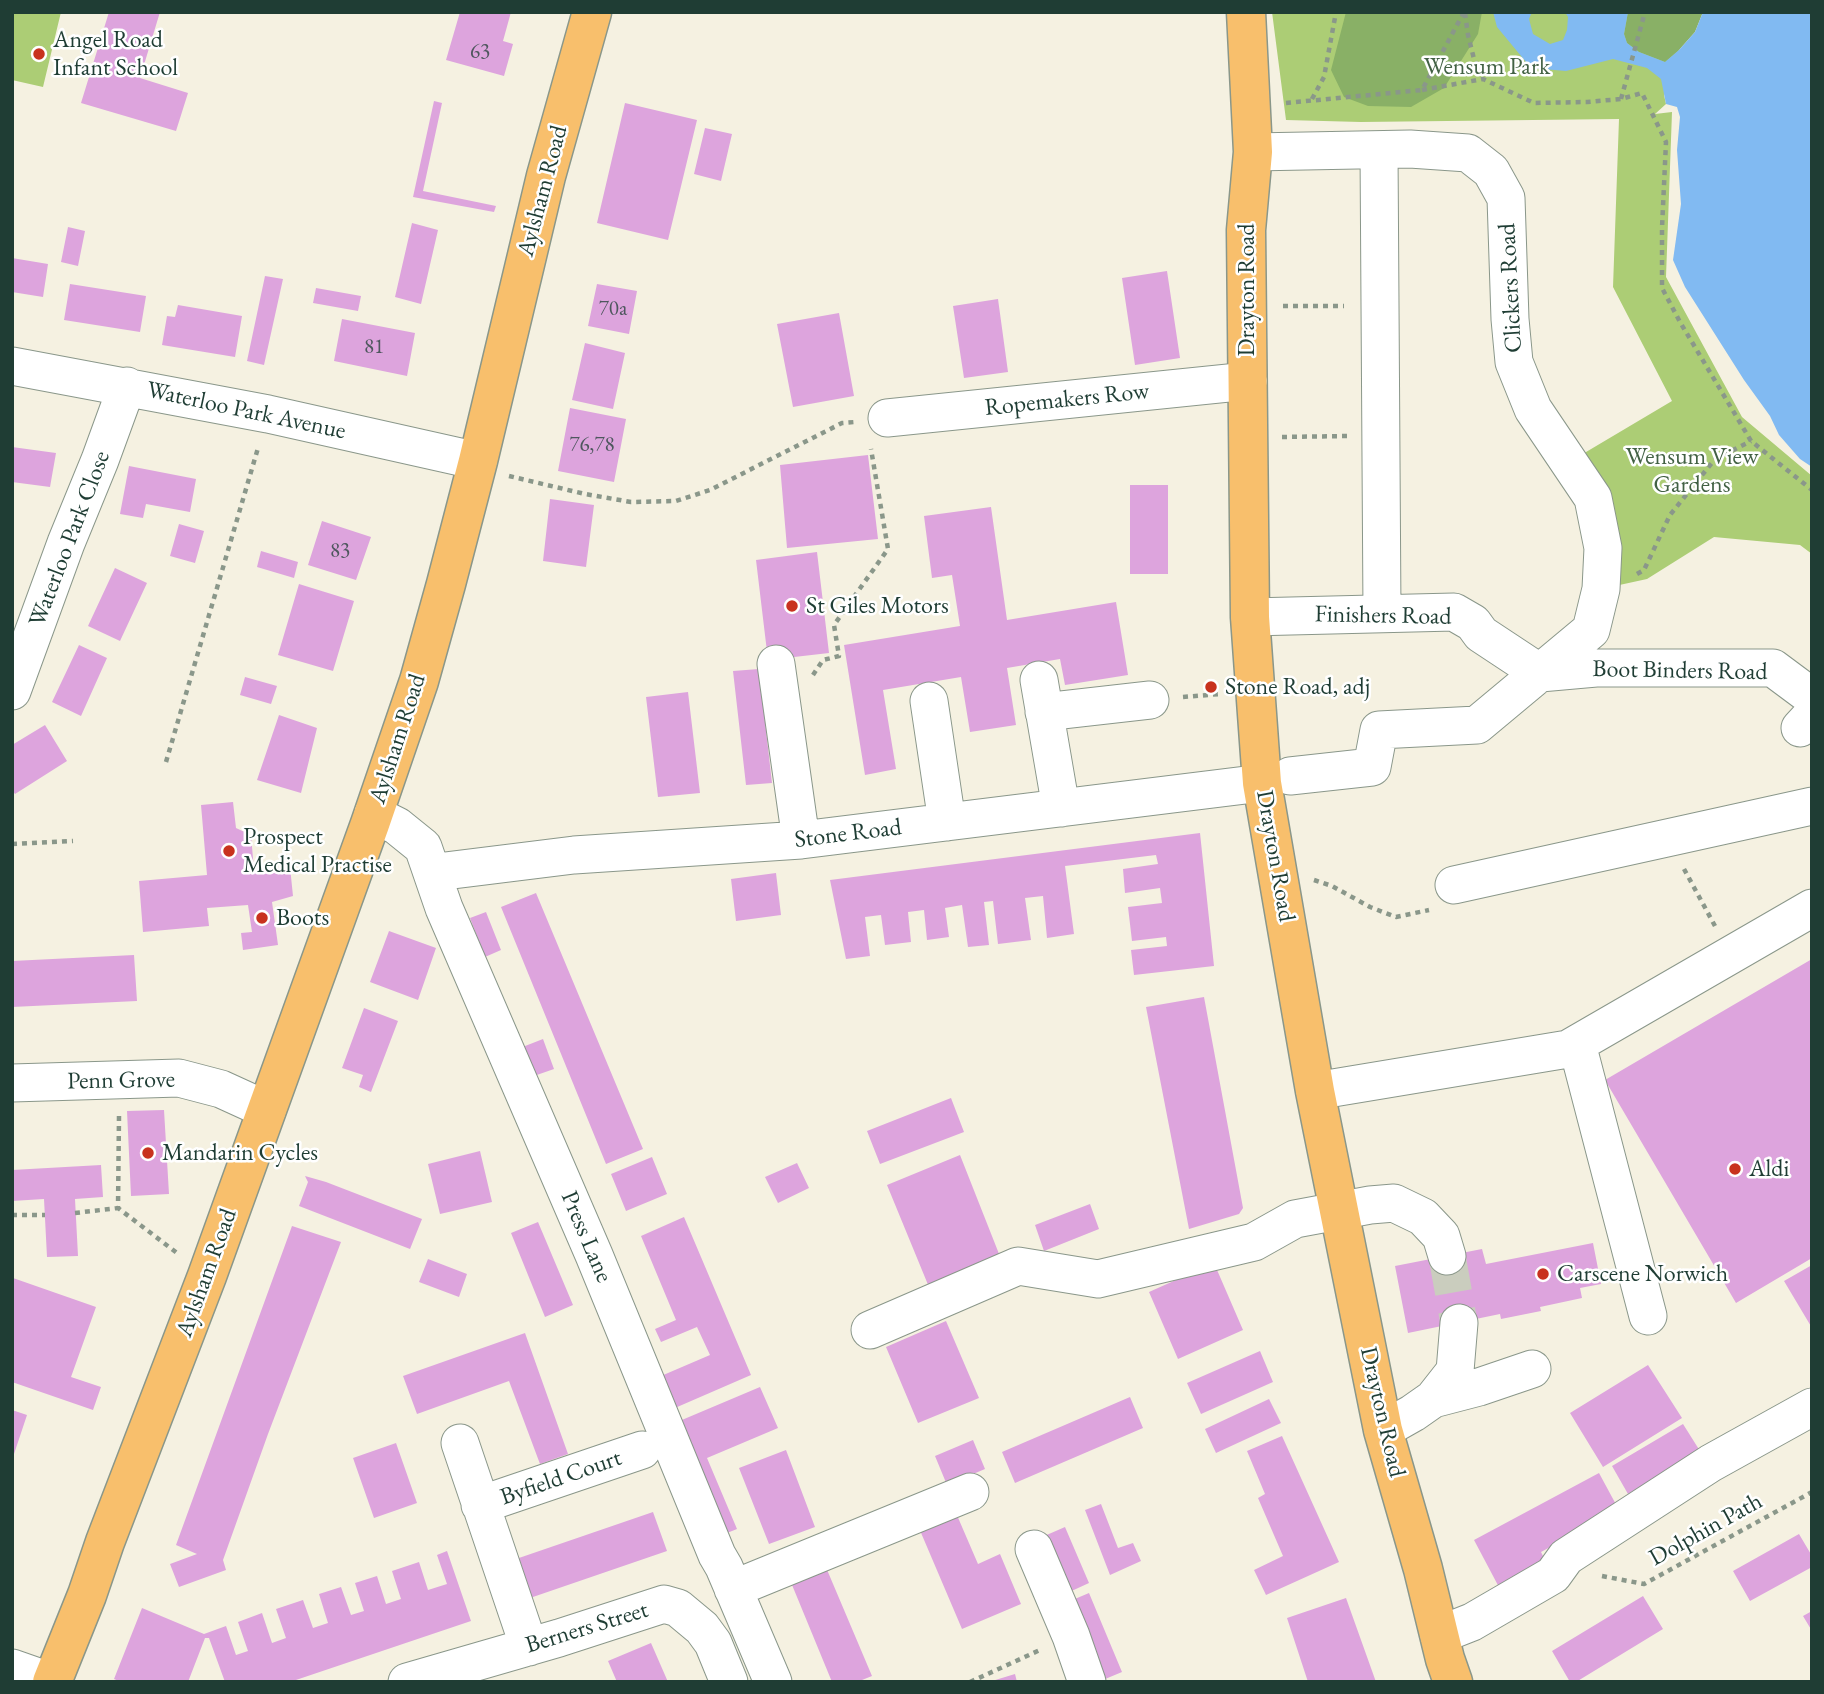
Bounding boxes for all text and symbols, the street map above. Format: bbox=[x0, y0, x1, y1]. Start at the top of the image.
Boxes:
place label: Angel Road Infant School bbox=[53, 26, 178, 82]
house number: 63 bbox=[470, 39, 490, 65]
marker: Angel Road Infant School bbox=[31, 46, 47, 62]
park label: Wensum Park bbox=[1424, 53, 1550, 81]
street label: Aylsham Road bbox=[512, 122, 574, 260]
street label: Clickers Road bbox=[1493, 222, 1529, 354]
street label: Drayton Road bbox=[1233, 223, 1261, 357]
house number: 70a bbox=[599, 296, 627, 322]
house number: 81 bbox=[364, 334, 384, 360]
street label: Waterloo Park Avenue bbox=[144, 376, 348, 446]
street label: Ropemakers Row bbox=[983, 377, 1151, 423]
house number: 76,78 bbox=[569, 432, 615, 458]
park label: Wensum View Gardens bbox=[1626, 443, 1758, 499]
street label: Waterloo Park Close bbox=[23, 447, 117, 631]
house number: 83 bbox=[330, 538, 350, 564]
place label: St Giles Motors bbox=[806, 592, 949, 620]
marker: St Giles Motors bbox=[784, 598, 800, 614]
street label: Finishers Road bbox=[1314, 600, 1452, 632]
street label: Boot Binders Road bbox=[1592, 655, 1768, 687]
street label: Aylsham Road bbox=[364, 671, 432, 807]
place label: Stone Road, adj bbox=[1225, 673, 1370, 701]
marker: Stone Road, adj bbox=[1203, 679, 1219, 695]
street label: Drayton Road bbox=[1249, 788, 1301, 924]
street label: Stone Road bbox=[793, 813, 903, 855]
place label: Prospect Medical Practise bbox=[243, 823, 392, 879]
marker: Prospect Medical Practise bbox=[221, 843, 237, 859]
place label: Boots bbox=[276, 904, 329, 932]
marker: Boots bbox=[254, 910, 270, 926]
street label: Penn Grove bbox=[67, 1066, 175, 1096]
place label: Mandarin Cycles bbox=[162, 1139, 318, 1167]
marker: Mandarin Cycles bbox=[140, 1145, 156, 1161]
place label: Aldi bbox=[1749, 1155, 1789, 1183]
marker: Aldi bbox=[1727, 1161, 1743, 1177]
street label: Press Lane bbox=[554, 1187, 618, 1287]
street label: Aylsham Road bbox=[170, 1205, 244, 1341]
place label: Carscene Norwich bbox=[1557, 1260, 1728, 1288]
marker: Carscene Norwich bbox=[1535, 1266, 1551, 1282]
street label: Drayton Road bbox=[1353, 1344, 1411, 1480]
street label: Byfield Court bbox=[497, 1444, 625, 1512]
street label: Dolphin Path bbox=[1644, 1487, 1768, 1573]
street label: Berners Street bbox=[522, 1596, 652, 1660]

